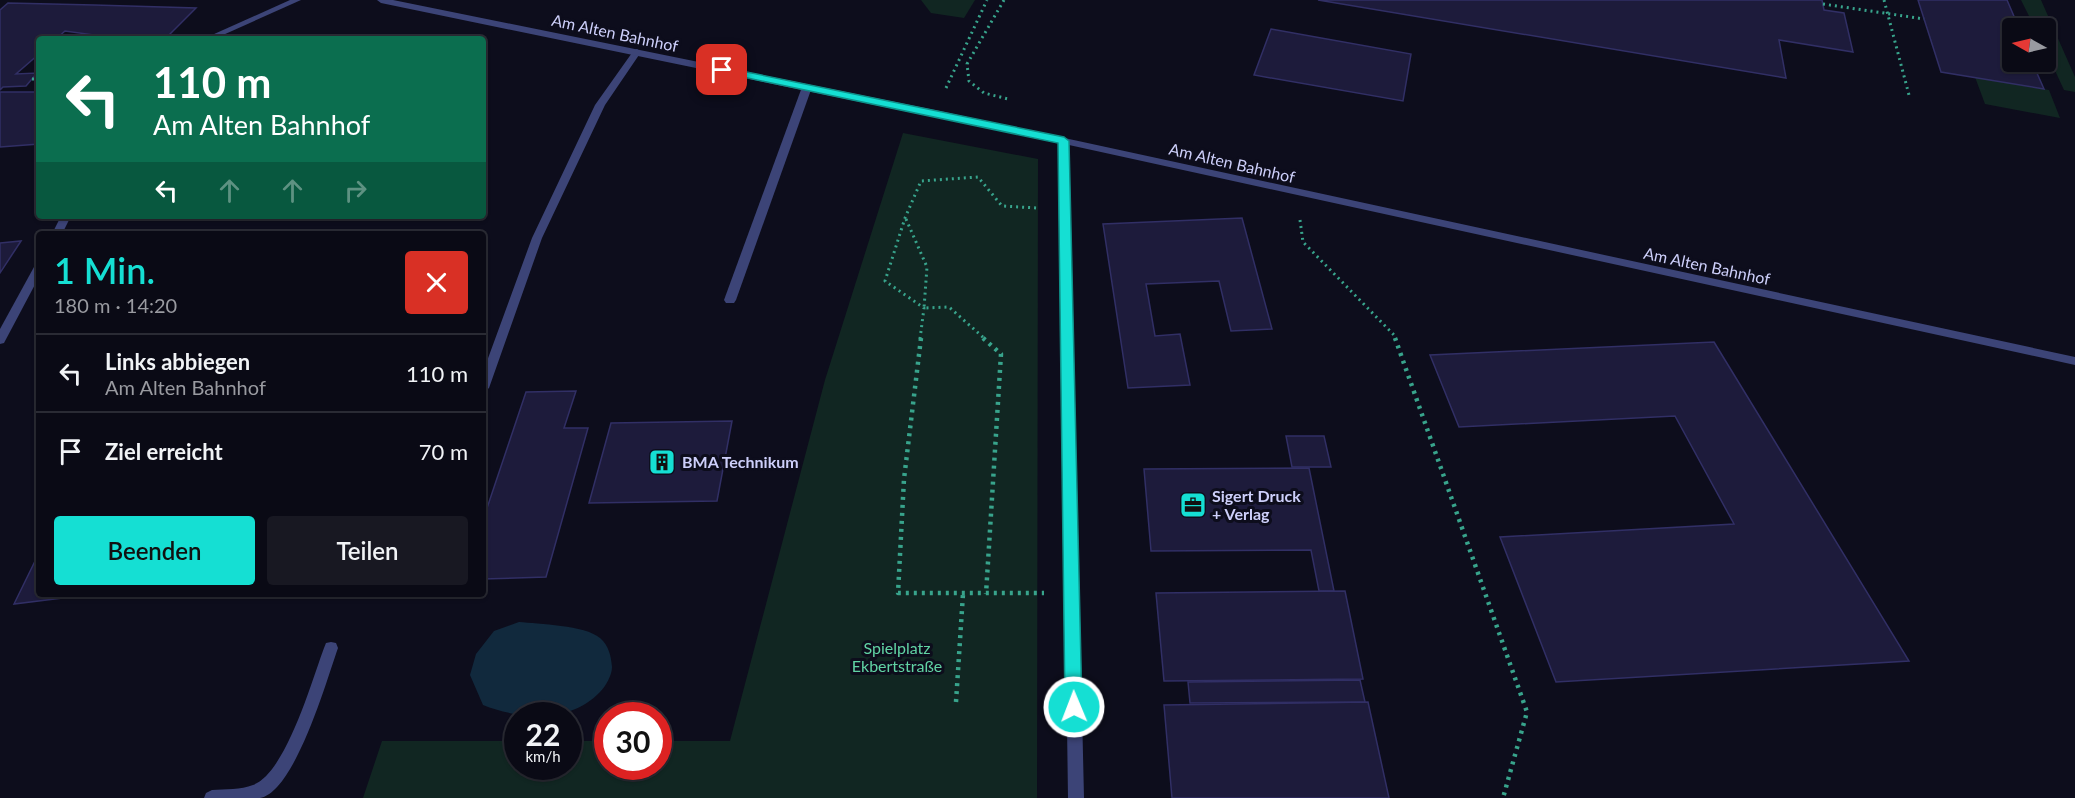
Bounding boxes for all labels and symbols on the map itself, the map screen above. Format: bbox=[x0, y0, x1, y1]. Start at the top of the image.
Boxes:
street label: Am Alten Bahnhof bbox=[550, 10, 680, 55]
north arrow bbox=[2002, 18, 2056, 72]
pin bbox=[696, 44, 747, 95]
street label: Am Alten Bahnhof bbox=[1167, 139, 1297, 186]
street label: Am Alten Bahnhof bbox=[1642, 243, 1772, 288]
building icon: BMA Technikum bbox=[647, 447, 677, 477]
place label: BMA Technikum bbox=[682, 452, 799, 471]
place label: Sigert Druck + Verlag bbox=[1212, 486, 1301, 523]
office icon: Sigert Druck + Verlag bbox=[1178, 490, 1208, 520]
park label: Spielplatz Ekbertstraße bbox=[852, 638, 942, 675]
position arrow bbox=[1042, 675, 1106, 739]
speed limit sign: 30 bbox=[594, 702, 672, 780]

